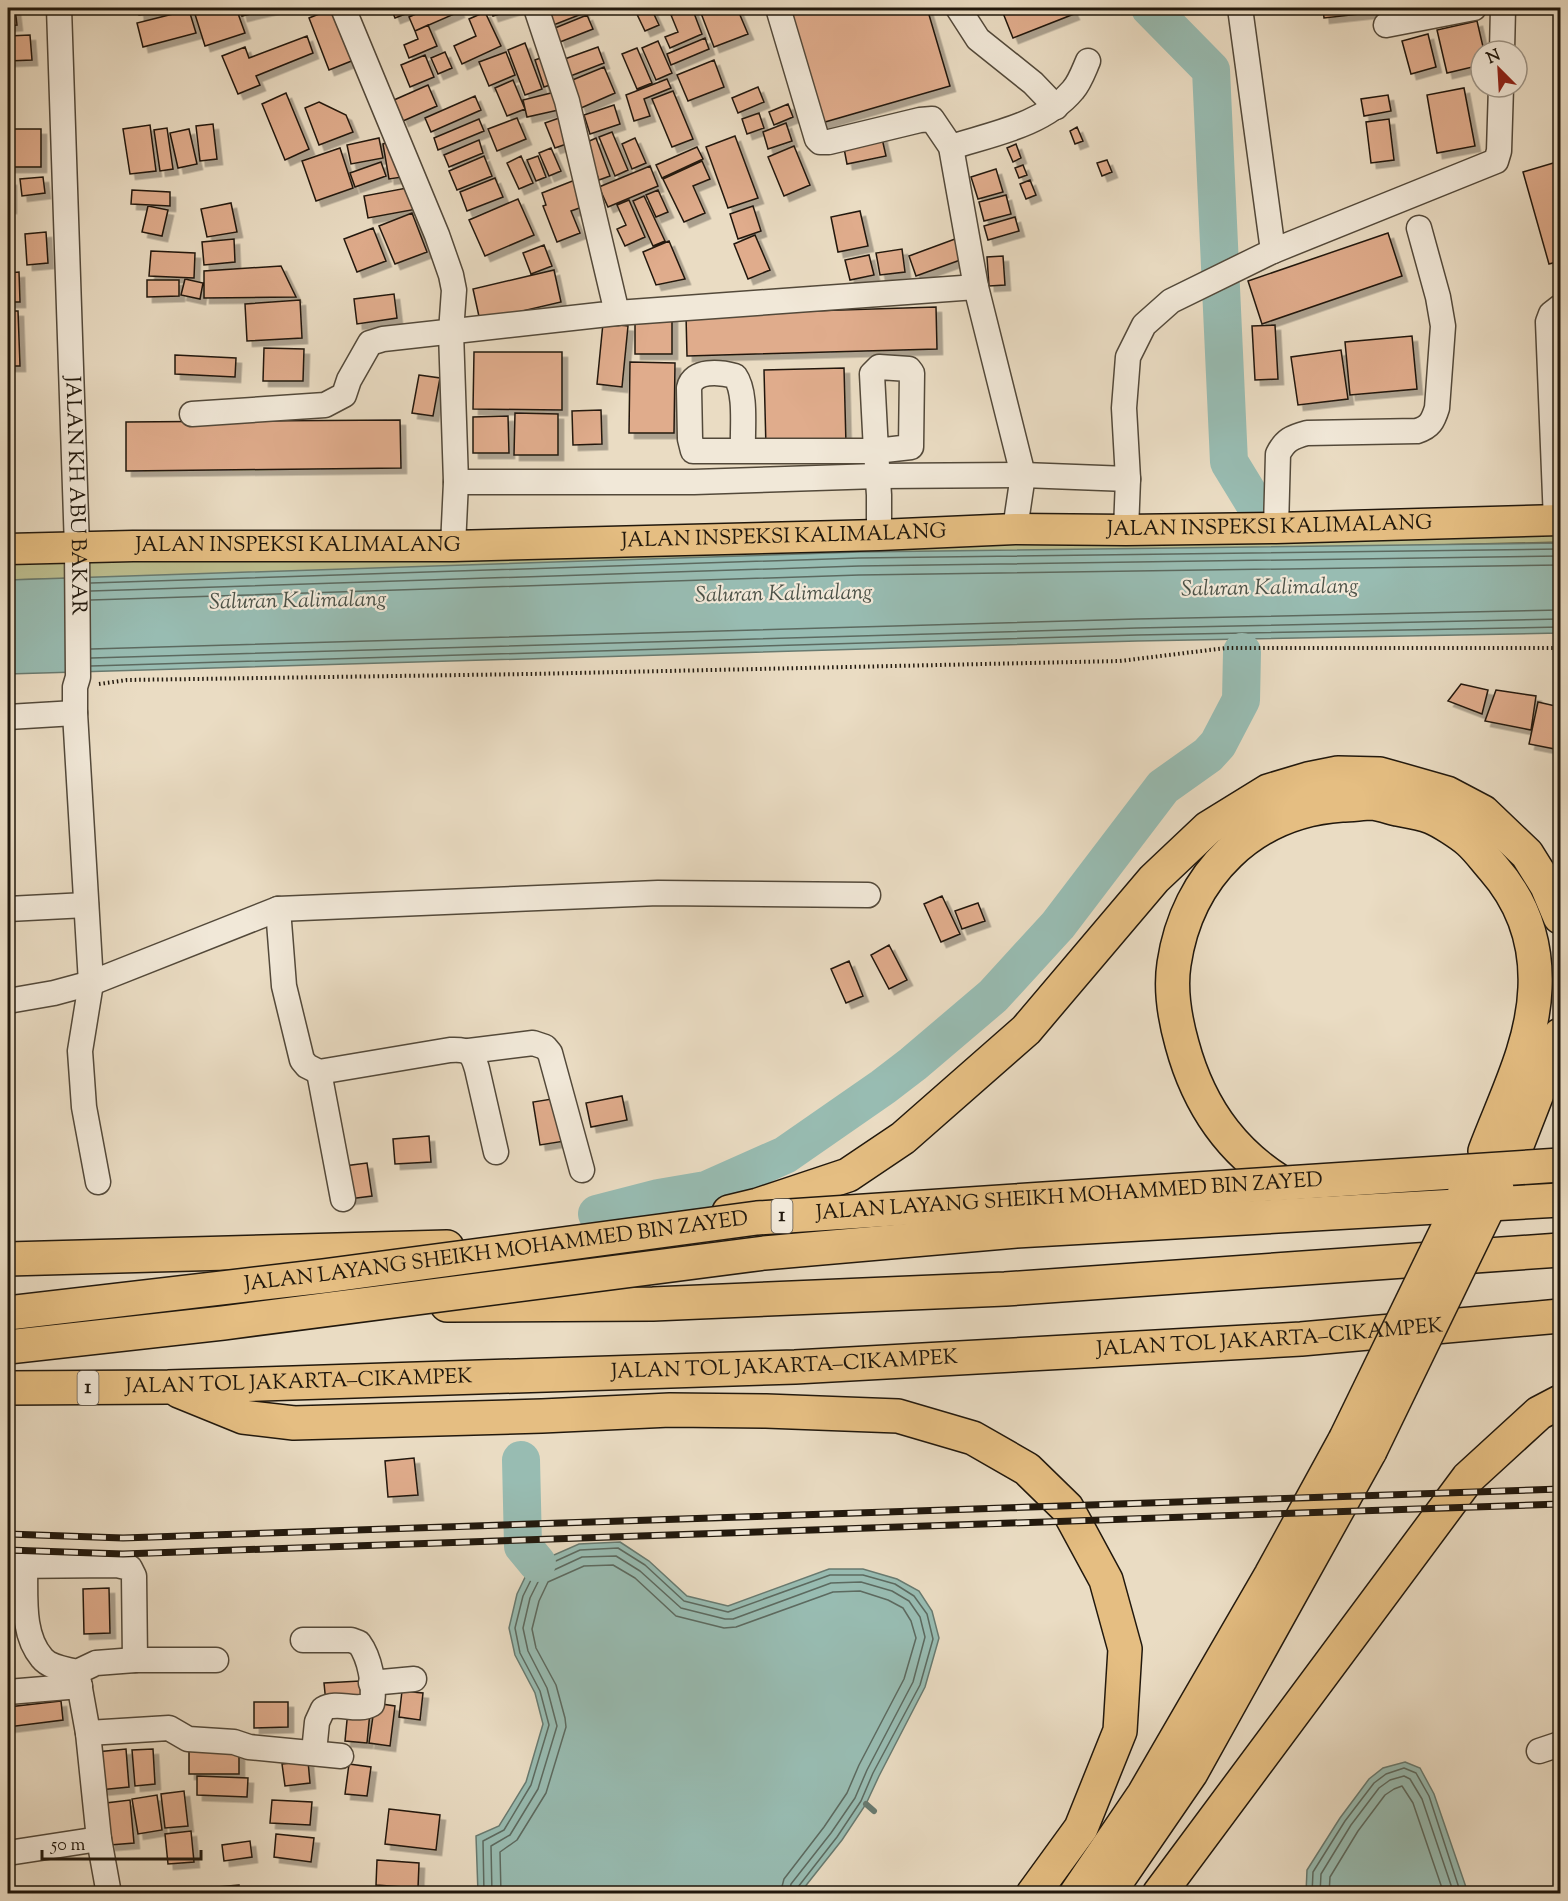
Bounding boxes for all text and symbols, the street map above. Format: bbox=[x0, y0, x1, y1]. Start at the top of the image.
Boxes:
north arrow bbox=[1469, 39, 1529, 99]
text: N bbox=[1483, 44, 1505, 71]
street label: JALAN KH ABU BAKAR bbox=[56, 375, 93, 616]
street label: JALAN INSPEKSI KALIMALANG bbox=[1106, 509, 1433, 545]
street label: JALAN INSPEKSI KALIMALANG bbox=[620, 517, 947, 557]
street label: JALAN INSPEKSI KALIMALANG bbox=[134, 531, 461, 561]
water label: Saluran Kalimalang bbox=[1181, 571, 1359, 607]
water label: Saluran Kalimalang bbox=[695, 577, 873, 613]
water label: Saluran Kalimalang bbox=[209, 584, 387, 620]
street label: JALAN LAYANG SHEIKH MOHAMMED BIN ZAYED bbox=[814, 1166, 1324, 1229]
road number: 1 bbox=[772, 1199, 792, 1233]
street label: JALAN LAYANG SHEIKH MOHAMMED BIN ZAYED bbox=[242, 1204, 750, 1300]
street label: JALAN TOL JAKARTA–CIKAMPEK bbox=[1095, 1311, 1444, 1365]
street label: JALAN TOL JAKARTA–CIKAMPEK bbox=[610, 1343, 959, 1388]
street label: JALAN TOL JAKARTA–CIKAMPEK bbox=[124, 1362, 473, 1402]
road number: 1 bbox=[78, 1371, 98, 1405]
scale bar bbox=[42, 1823, 201, 1861]
text: 50 m bbox=[50, 1833, 86, 1859]

